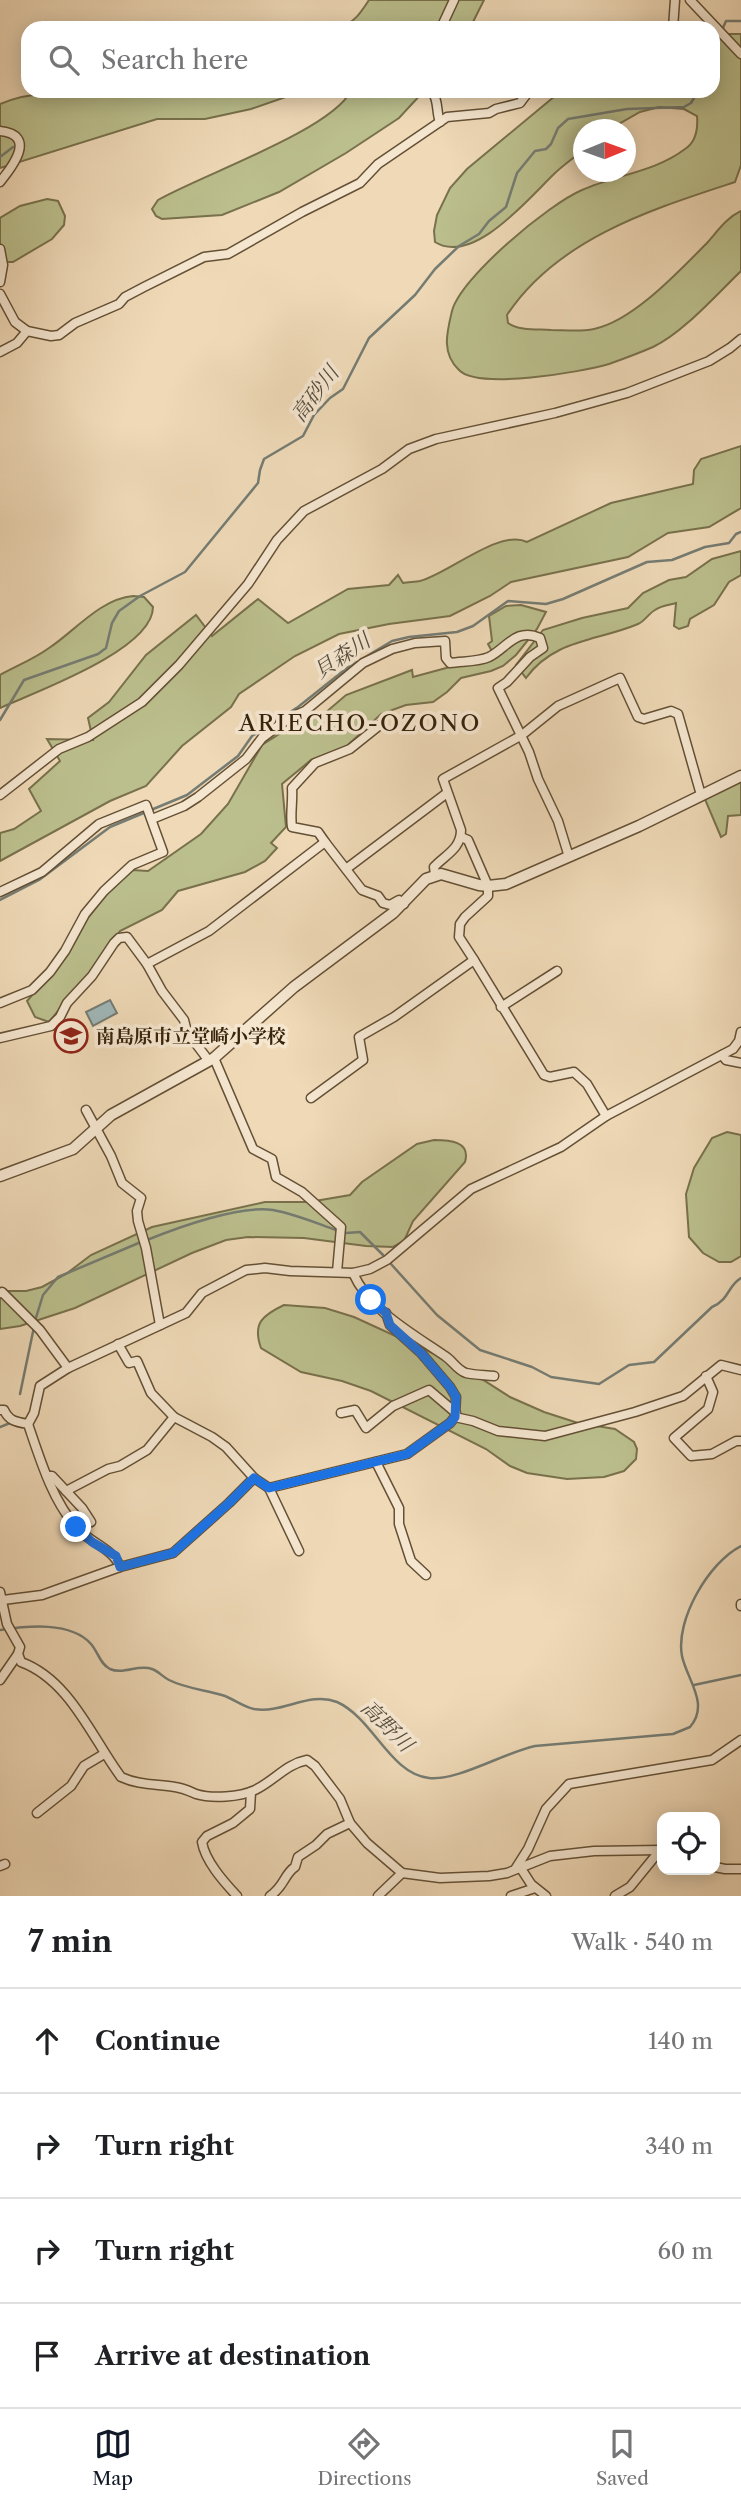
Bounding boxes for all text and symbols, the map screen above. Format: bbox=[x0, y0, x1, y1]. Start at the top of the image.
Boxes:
search box bbox=[21, 21, 720, 98]
icon: search bbox=[45, 41, 83, 79]
text: Search here bbox=[101, 44, 248, 76]
north arrow bbox=[573, 119, 636, 182]
water label: 高砂川 bbox=[286, 359, 345, 426]
water label: 貝森川 bbox=[309, 626, 376, 684]
district label: ARIECHO-OZONO bbox=[238, 709, 481, 737]
school or university icon: 南島原市立堂崎小学校 bbox=[52, 1017, 90, 1055]
place label: 南島原市立堂崎小学校 bbox=[96, 1025, 286, 1048]
route start bbox=[355, 1284, 386, 1315]
route end bbox=[60, 1511, 91, 1542]
water label: 高野川 bbox=[356, 1695, 420, 1758]
map controls bbox=[657, 1812, 720, 1875]
button: locate bbox=[657, 1812, 720, 1875]
text: 7 min bbox=[28, 1923, 112, 1960]
text: Walk · 540 m bbox=[571, 1928, 713, 1956]
icon: ahead bbox=[28, 2022, 66, 2060]
text: Continue bbox=[95, 2025, 220, 2057]
text: 140 m bbox=[648, 2027, 713, 2055]
icon: right bbox=[28, 2127, 66, 2165]
text: Turn right bbox=[95, 2130, 234, 2162]
text: 340 m bbox=[645, 2132, 713, 2160]
icon: right bbox=[28, 2232, 66, 2270]
text: Turn right bbox=[95, 2235, 234, 2267]
text: 60 m bbox=[657, 2237, 713, 2265]
icon: arrive bbox=[28, 2337, 66, 2375]
text: Arrive at destination bbox=[95, 2340, 370, 2372]
tab: Map bbox=[92, 2425, 133, 2490]
tab: Directions bbox=[318, 2425, 411, 2490]
tab: Saved bbox=[596, 2425, 649, 2490]

